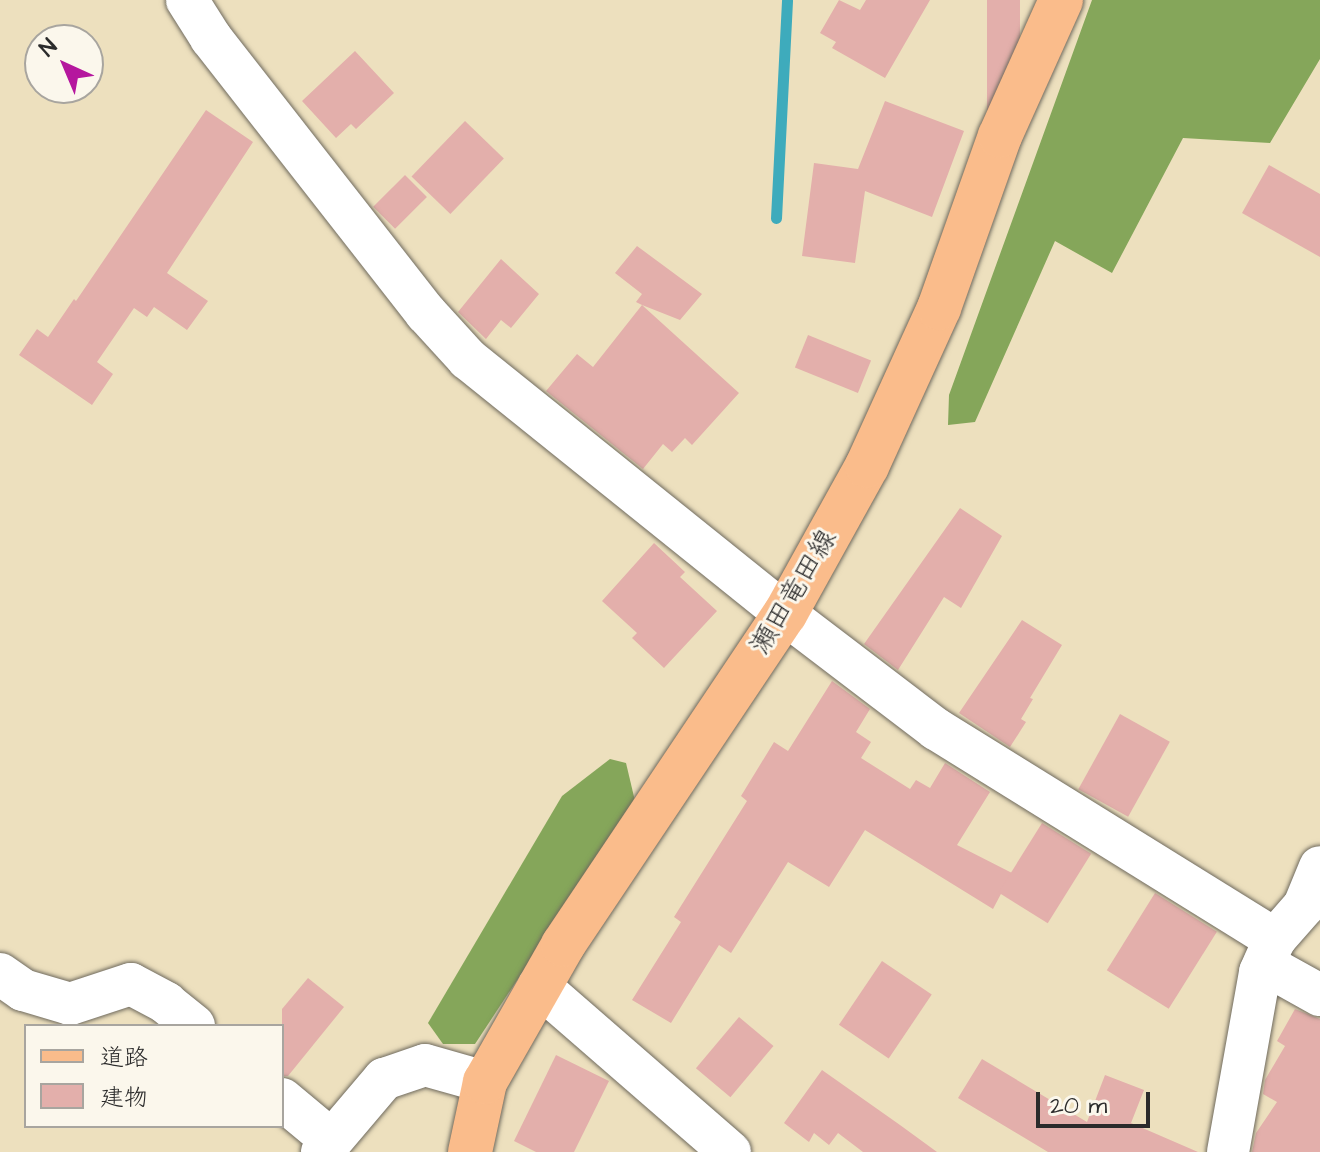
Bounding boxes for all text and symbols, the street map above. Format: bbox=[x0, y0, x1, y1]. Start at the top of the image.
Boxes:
north arrow bbox=[24, 24, 104, 104]
text: N bbox=[33, 32, 64, 64]
street label: 瀬田竜田線 bbox=[744, 523, 844, 661]
legend bbox=[24, 1024, 284, 1128]
text: 道路 bbox=[100, 1041, 148, 1075]
scale bar bbox=[1040, 1076, 1154, 1126]
text: 建物 bbox=[100, 1081, 148, 1115]
text: 20 m bbox=[1050, 1089, 1107, 1123]

